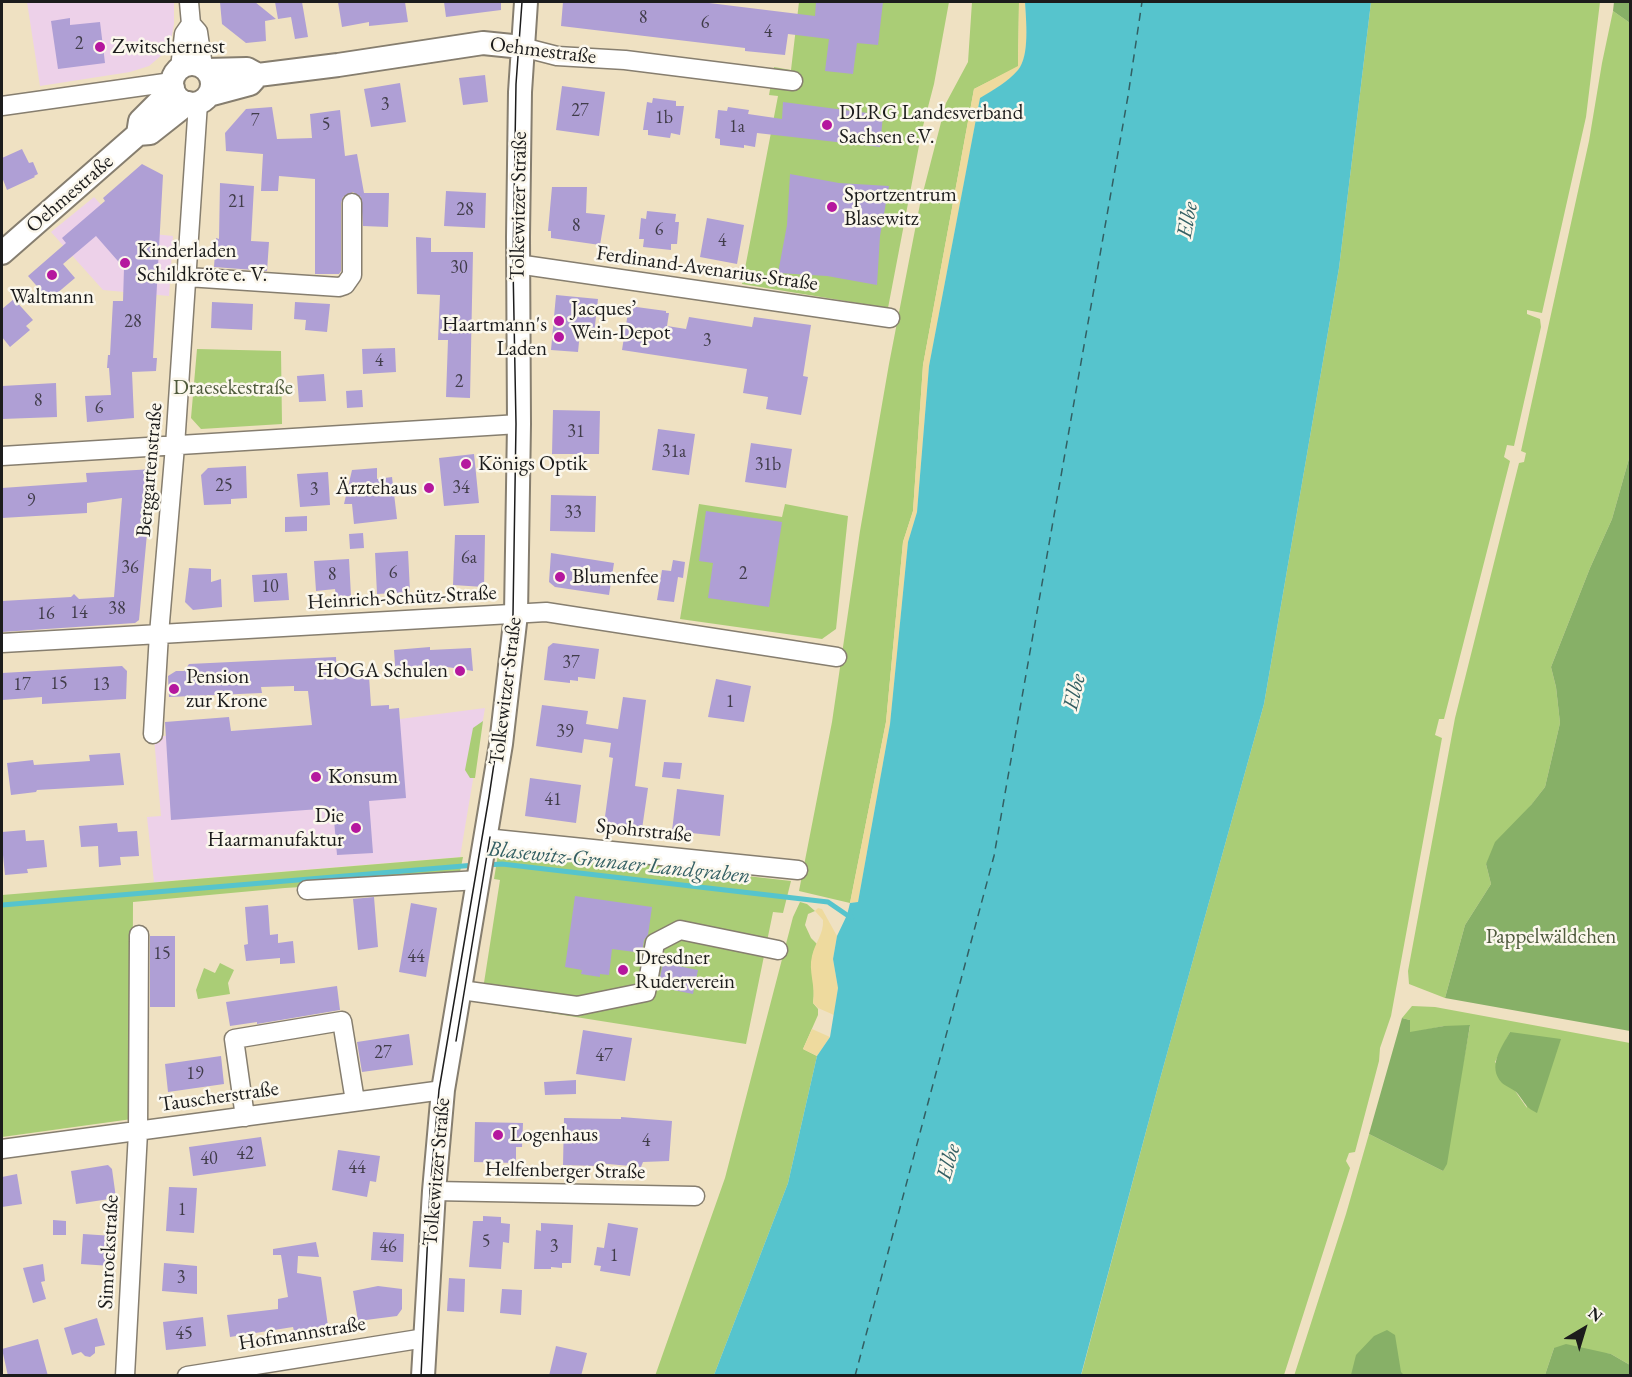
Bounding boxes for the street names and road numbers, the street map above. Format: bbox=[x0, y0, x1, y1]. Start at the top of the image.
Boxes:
street label: Oehmestraße bbox=[488, 32, 598, 70]
street label: Tolkewitzer Straße bbox=[505, 131, 533, 281]
street label: Oehmestraße bbox=[21, 149, 119, 239]
street label: Ferdinand-Avenarius-Straße bbox=[594, 241, 820, 297]
street label: Berggartenstraße bbox=[132, 402, 168, 538]
street label: Heinrich-Schütz-Straße bbox=[307, 580, 497, 616]
street label: Tolkewitzer Straße bbox=[484, 616, 528, 766]
street label: Spohrstraße bbox=[595, 813, 693, 849]
street label: Tauscherstraße bbox=[158, 1076, 280, 1118]
street label: Tolkewitzer Straße bbox=[418, 1097, 456, 1247]
street label: Helfenberger Straße bbox=[484, 1157, 646, 1185]
street label: Simrockstraße bbox=[93, 1194, 125, 1310]
street label: Hofmannstraße bbox=[237, 1312, 367, 1356]

